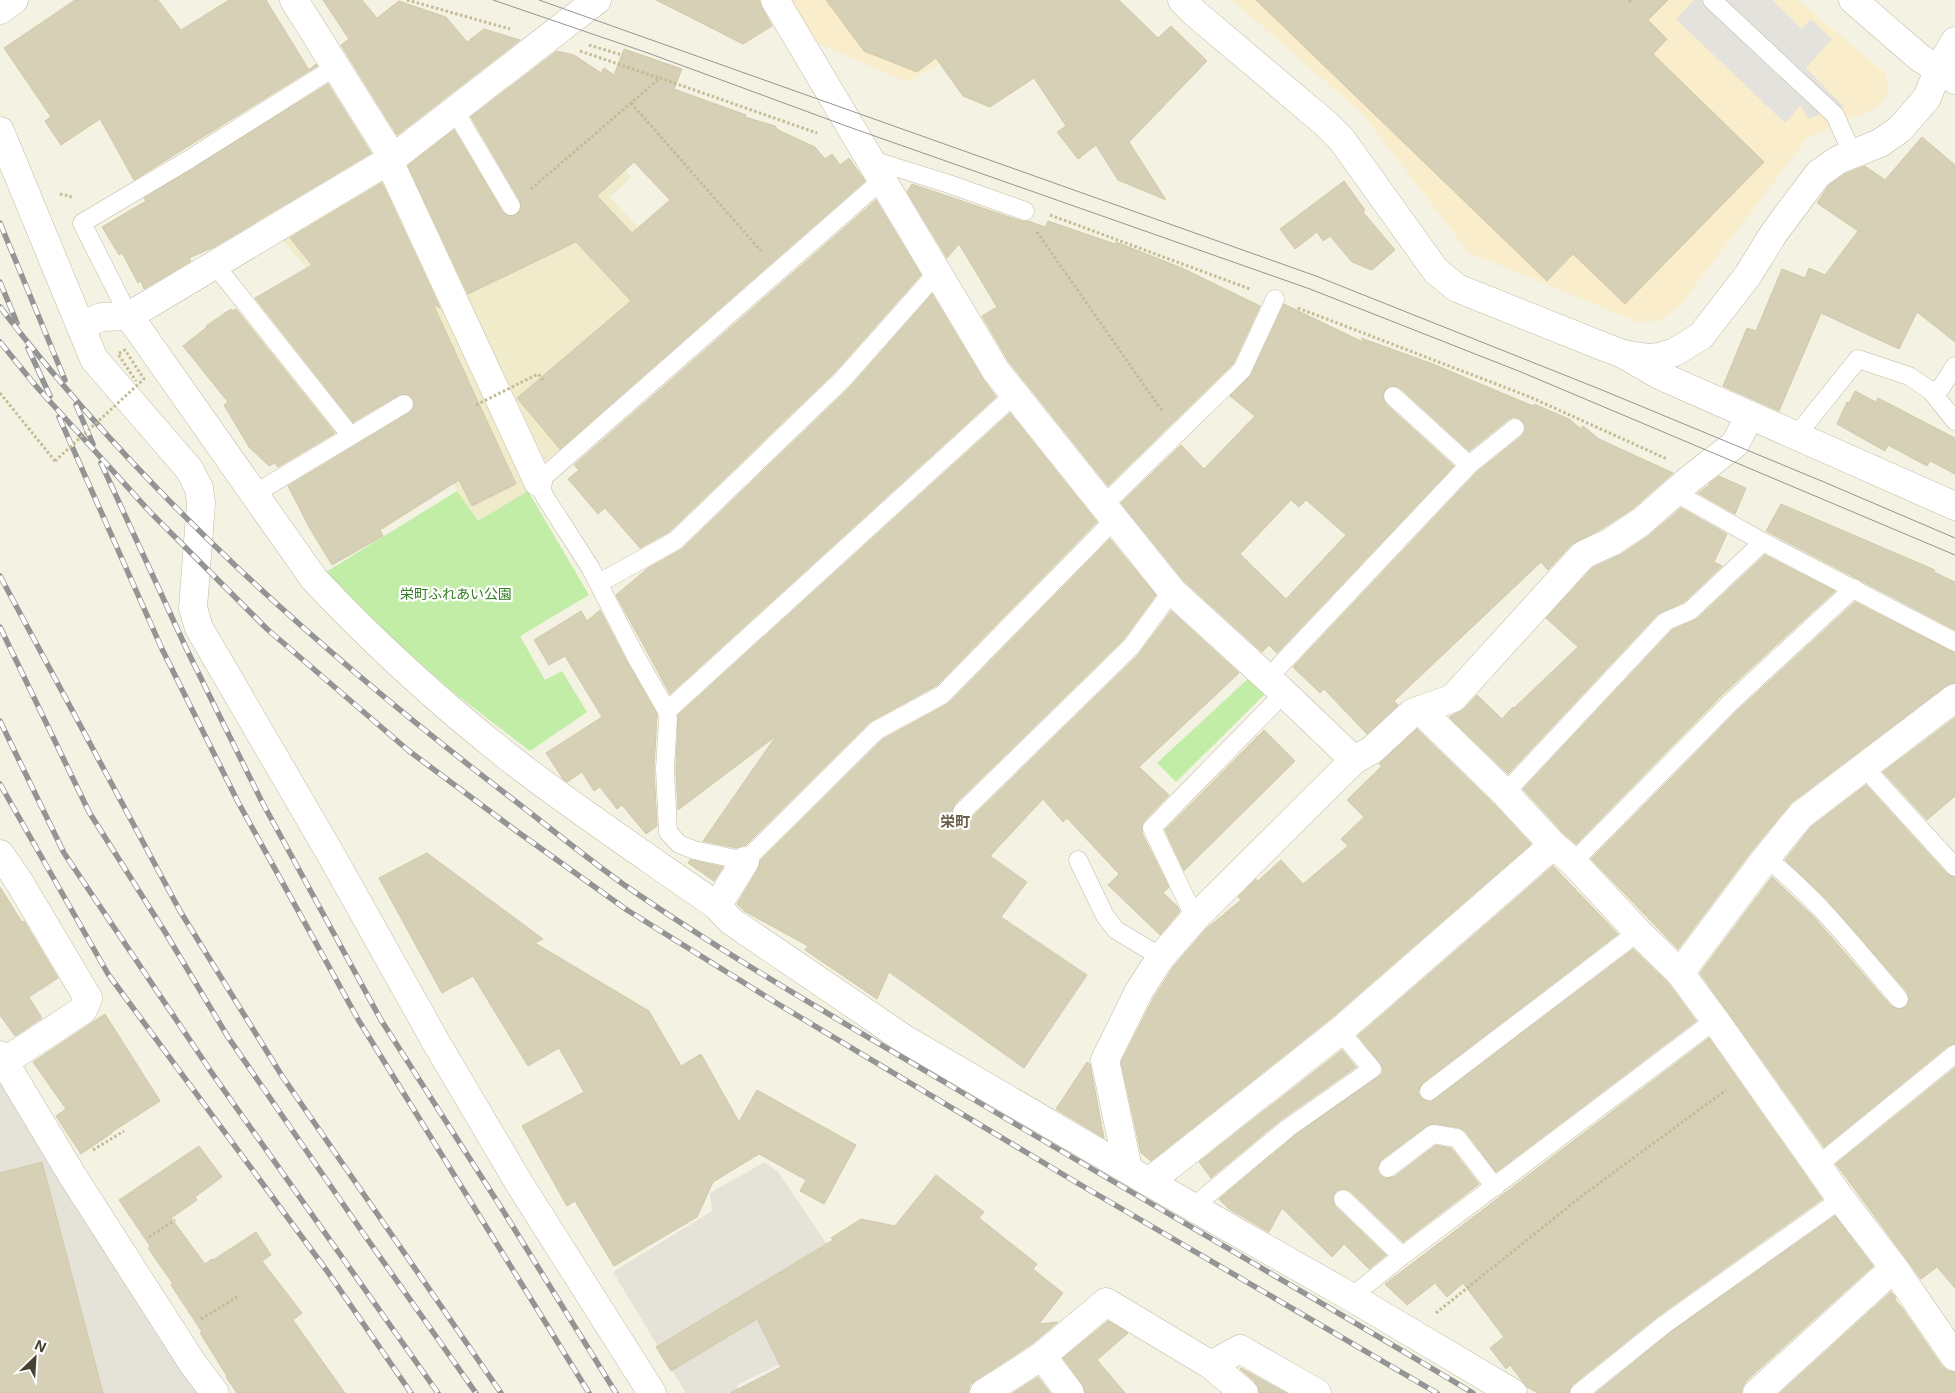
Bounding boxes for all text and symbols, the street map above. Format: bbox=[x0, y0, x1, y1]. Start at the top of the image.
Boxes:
park label: 栄町ふれあい公園 bbox=[400, 585, 512, 602]
district label: 栄町 bbox=[940, 812, 970, 831]
north arrow bbox=[10, 1333, 60, 1383]
text: N bbox=[32, 1336, 49, 1356]

